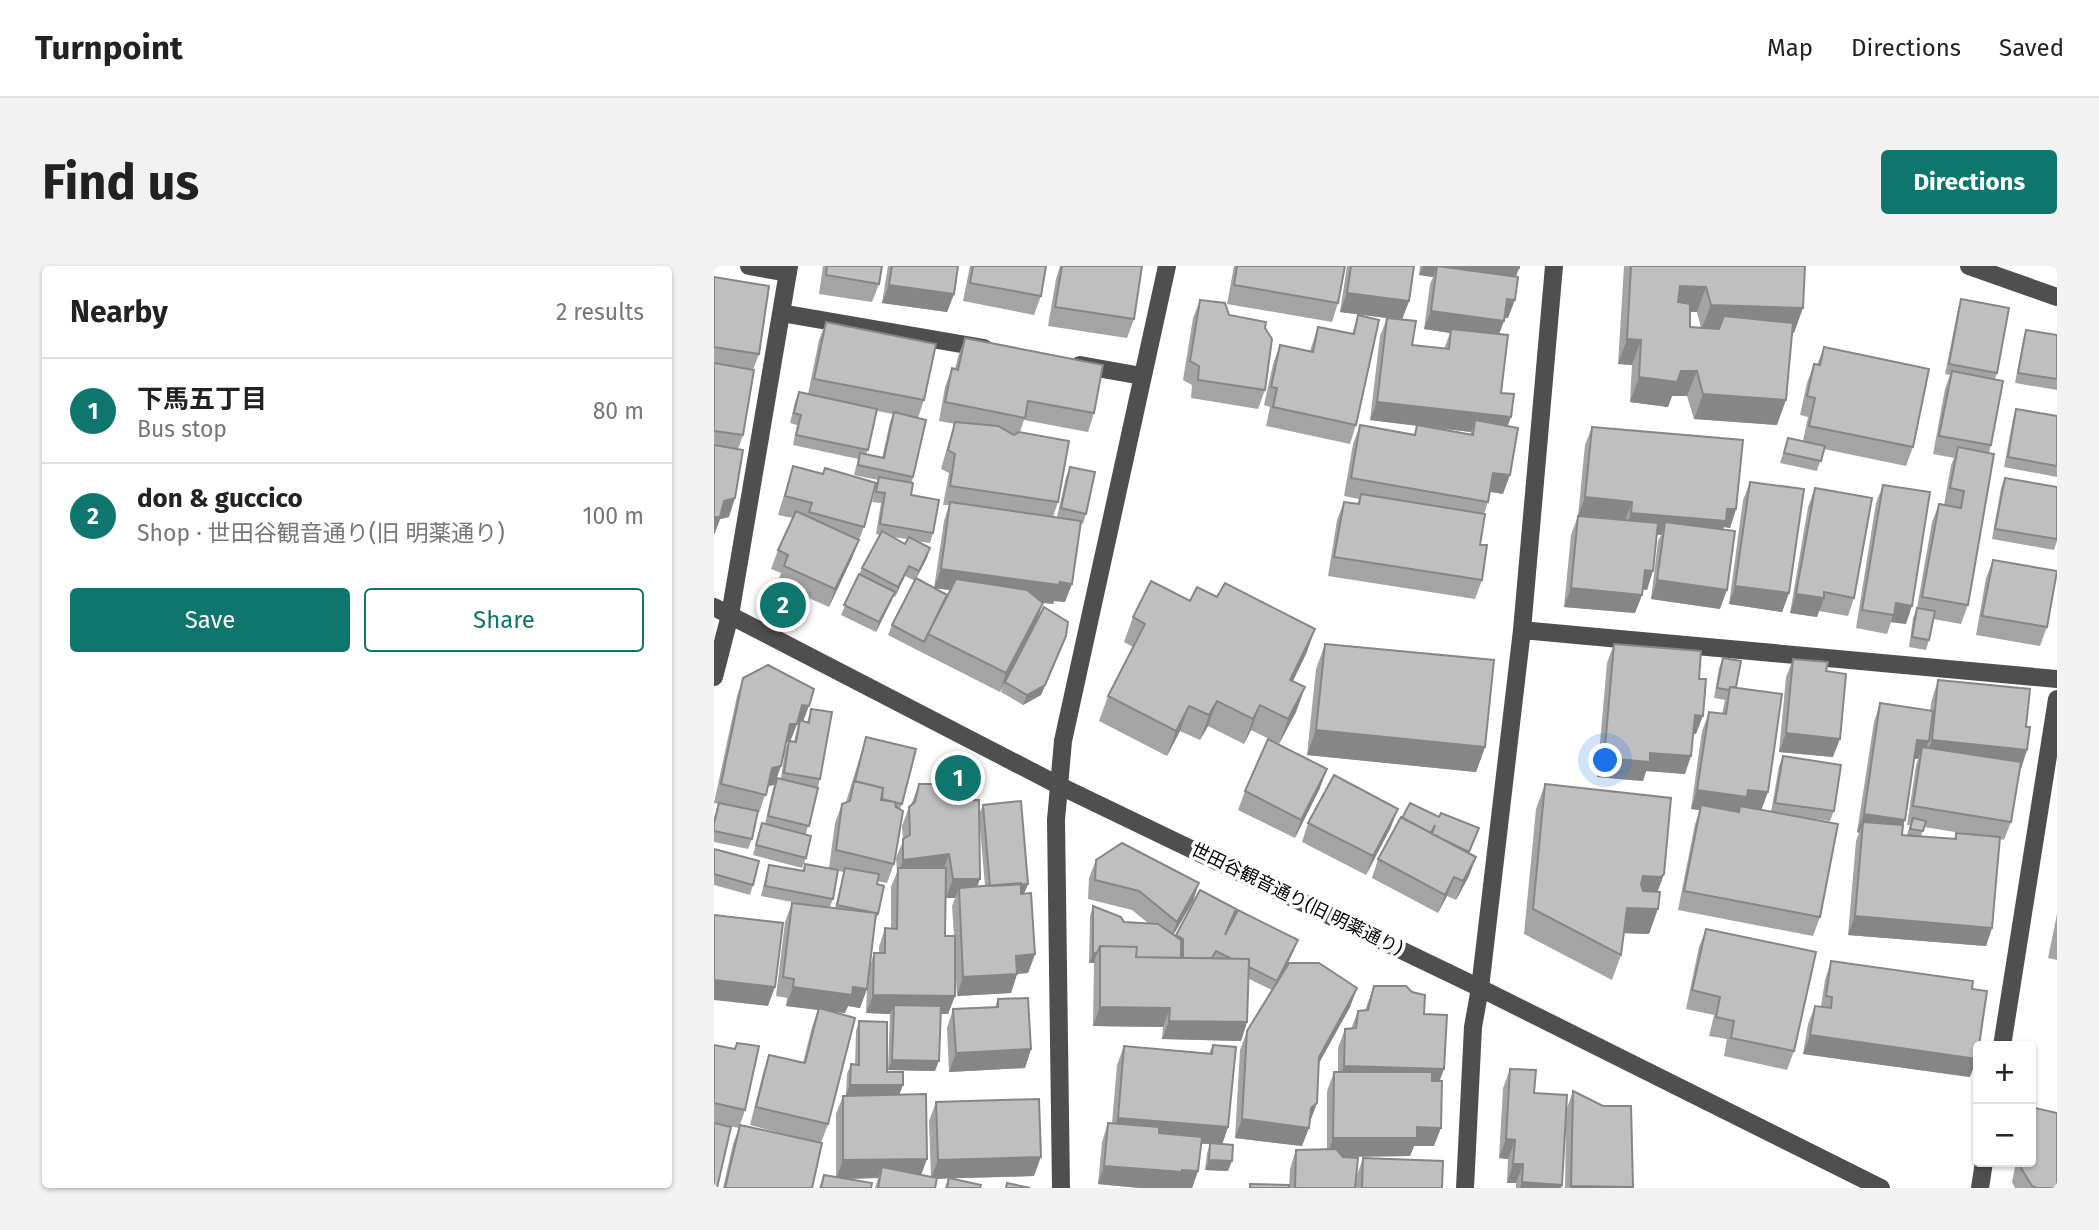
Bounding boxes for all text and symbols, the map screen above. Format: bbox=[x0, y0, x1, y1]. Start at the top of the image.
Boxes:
text: Turnpoint bbox=[35, 28, 183, 68]
text: Map bbox=[1767, 34, 1813, 62]
text: Directions bbox=[1851, 34, 1961, 62]
text: Saved bbox=[1999, 34, 2064, 62]
button: Directions bbox=[1881, 150, 2057, 214]
text: Find us bbox=[42, 153, 199, 212]
text: Nearby bbox=[70, 294, 168, 330]
text: 2 results bbox=[556, 298, 644, 326]
text: 下馬五丁目 bbox=[137, 384, 267, 415]
text: 1 bbox=[88, 397, 98, 425]
text: 80 m bbox=[593, 397, 644, 425]
text: Bus stop bbox=[137, 415, 227, 443]
text: don & guccico bbox=[137, 483, 303, 514]
text: 2 bbox=[87, 502, 99, 530]
text: 100 m bbox=[583, 502, 644, 530]
text: Shop · 世田谷観音通り(旧 明薬通り) bbox=[137, 519, 505, 547]
pin: 2 bbox=[760, 579, 806, 631]
button: Save bbox=[70, 588, 350, 652]
button: Share bbox=[364, 588, 644, 652]
your location bbox=[1588, 743, 1622, 777]
pin: 1 bbox=[935, 752, 981, 804]
street label: 世田谷観音通り(旧 明薬通り) bbox=[1188, 838, 1406, 960]
map controls bbox=[1973, 1041, 2036, 1167]
button: + bbox=[1973, 1041, 2036, 1104]
button: − bbox=[1973, 1104, 2036, 1167]

